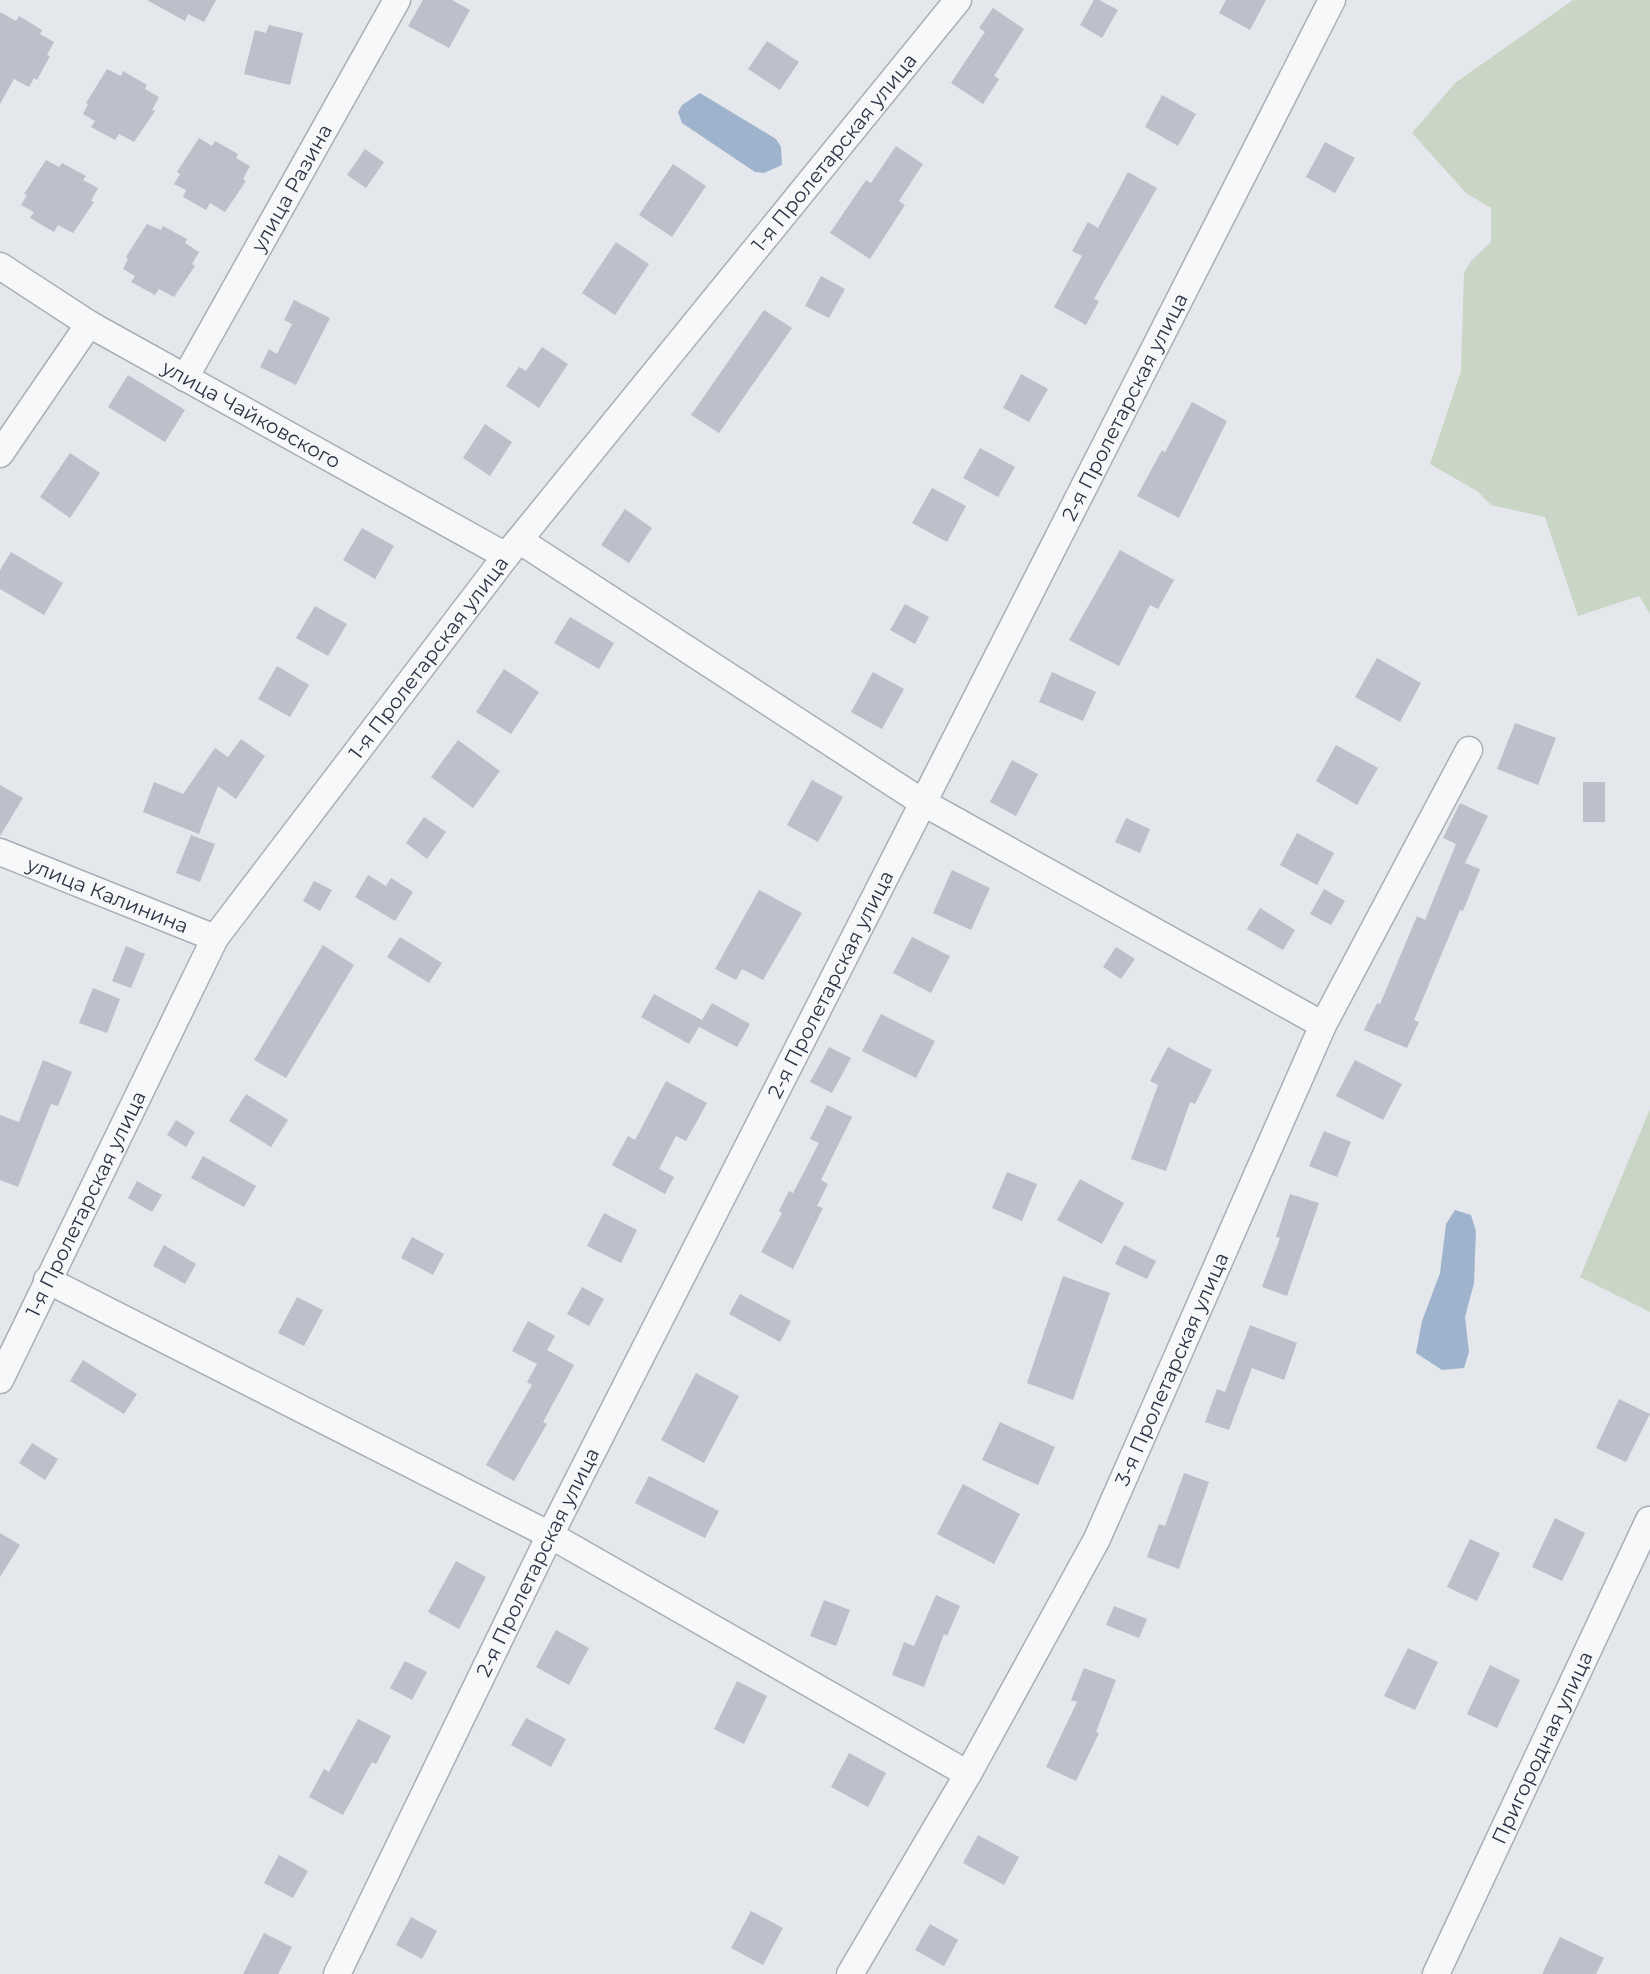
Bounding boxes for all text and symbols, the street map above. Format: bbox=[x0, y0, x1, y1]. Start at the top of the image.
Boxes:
street label: 1-я Пролетарская улица bbox=[747, 48, 922, 256]
street label: улица Разина bbox=[246, 120, 337, 257]
street label: 2-я Пролетарская улица bbox=[1057, 289, 1193, 525]
street label: улица Чайковского bbox=[157, 355, 345, 474]
street label: 1-я Пролетарская улица bbox=[344, 552, 513, 764]
street label: улица Калинина bbox=[22, 852, 192, 938]
street label: 2-я Пролетарская улица bbox=[763, 866, 899, 1102]
street label: 1-я Пролетарская улица bbox=[21, 1087, 151, 1321]
street label: 3-я Пролетарская улица bbox=[1110, 1249, 1234, 1489]
street label: 2-я Пролетарская улица bbox=[471, 1444, 604, 1681]
street label: Пригородная улица bbox=[1487, 1647, 1598, 1848]

